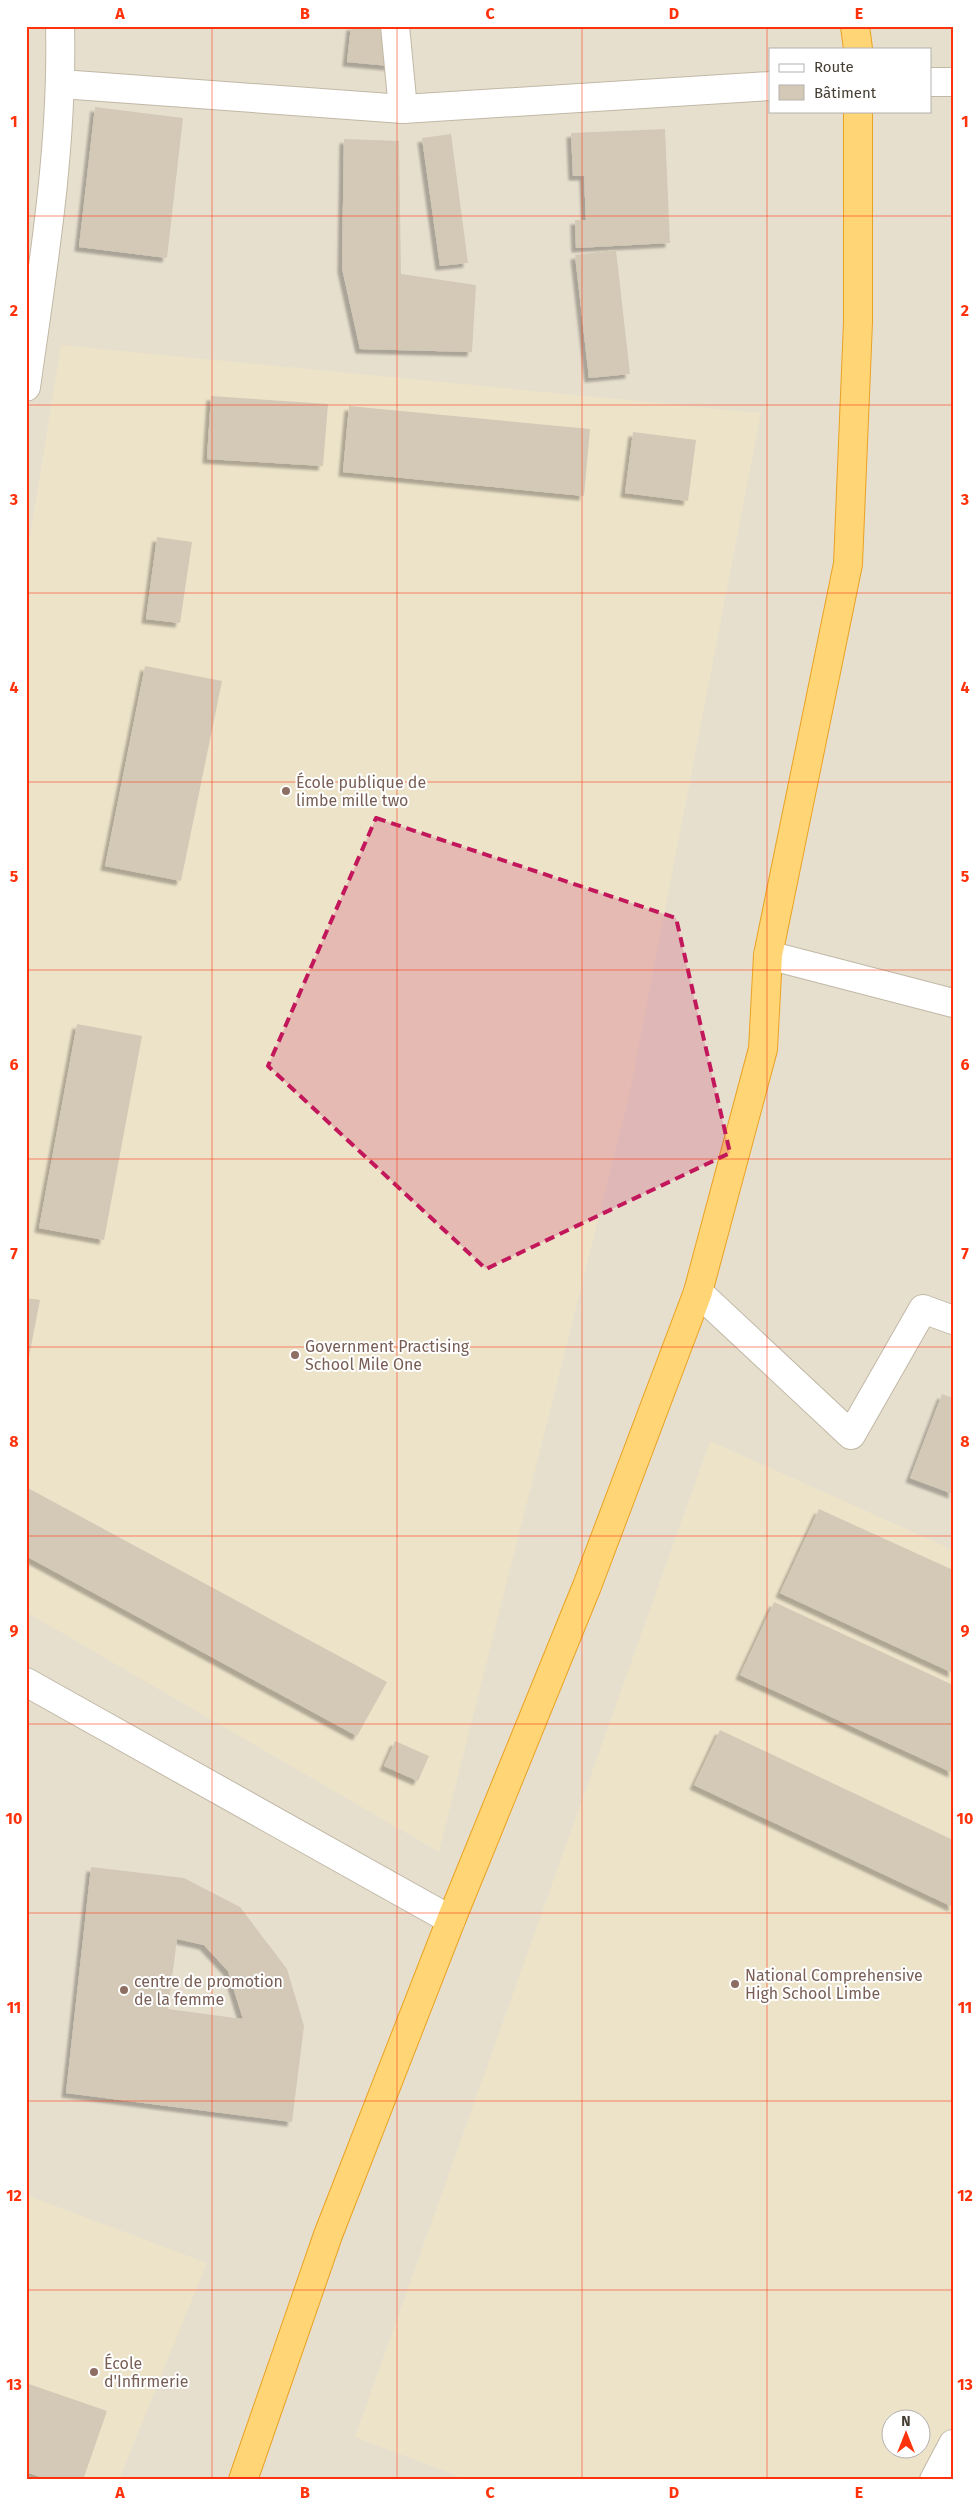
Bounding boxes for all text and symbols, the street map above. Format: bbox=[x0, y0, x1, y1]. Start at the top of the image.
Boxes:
text: A bbox=[114, 4, 125, 23]
text: B bbox=[300, 4, 310, 23]
text: C bbox=[485, 4, 495, 23]
text: D bbox=[669, 4, 679, 23]
text: E bbox=[855, 4, 863, 23]
legend bbox=[769, 48, 932, 112]
text: Route bbox=[814, 58, 854, 76]
text: Bâtiment bbox=[814, 84, 877, 102]
text: 1 bbox=[10, 112, 18, 131]
text: 1 bbox=[961, 112, 969, 131]
text: 2 bbox=[10, 301, 18, 320]
text: 2 bbox=[961, 301, 969, 320]
text: 3 bbox=[9, 490, 18, 509]
text: 3 bbox=[960, 490, 969, 509]
text: 4 bbox=[9, 678, 19, 697]
text: 4 bbox=[960, 678, 970, 697]
place label: École publique de limbe mille two bbox=[296, 772, 426, 810]
marker: École publique de limbe mille two bbox=[280, 785, 292, 797]
text: 5 bbox=[10, 867, 19, 886]
text: 5 bbox=[961, 867, 970, 886]
text: 6 bbox=[9, 1055, 19, 1074]
text: 6 bbox=[960, 1055, 970, 1074]
text: 7 bbox=[10, 1244, 18, 1263]
text: 7 bbox=[961, 1244, 969, 1263]
place label: Government Practising School Mile One bbox=[305, 1337, 470, 1374]
marker: Government Practising School Mile One bbox=[289, 1349, 301, 1361]
text: 8 bbox=[9, 1432, 19, 1451]
text: 8 bbox=[960, 1432, 970, 1451]
text: 9 bbox=[10, 1621, 19, 1640]
text: 9 bbox=[961, 1621, 970, 1640]
text: 10 bbox=[6, 1809, 22, 1828]
text: 10 bbox=[957, 1809, 973, 1828]
place label: National Comprehensive High School Limbe bbox=[745, 1966, 923, 2003]
place label: centre de promotion de la femme bbox=[134, 1972, 283, 2009]
marker: National Comprehensive High School Limbe bbox=[729, 1978, 741, 1990]
marker: centre de promotion de la femme bbox=[118, 1984, 130, 1996]
text: 11 bbox=[7, 1998, 21, 2017]
text: 11 bbox=[958, 1998, 972, 2017]
text: 12 bbox=[6, 2186, 22, 2205]
text: 12 bbox=[957, 2186, 973, 2205]
place label: École d'Infirmerie bbox=[104, 2353, 188, 2391]
marker: École d'Infirmerie bbox=[88, 2366, 100, 2378]
text: 13 bbox=[6, 2375, 22, 2394]
text: 13 bbox=[957, 2375, 973, 2394]
north arrow bbox=[882, 2408, 932, 2458]
text: N bbox=[901, 2413, 911, 2430]
text: A bbox=[114, 2483, 125, 2502]
text: B bbox=[300, 2483, 310, 2502]
text: C bbox=[485, 2483, 495, 2502]
text: D bbox=[669, 2483, 679, 2502]
text: E bbox=[855, 2483, 863, 2502]

